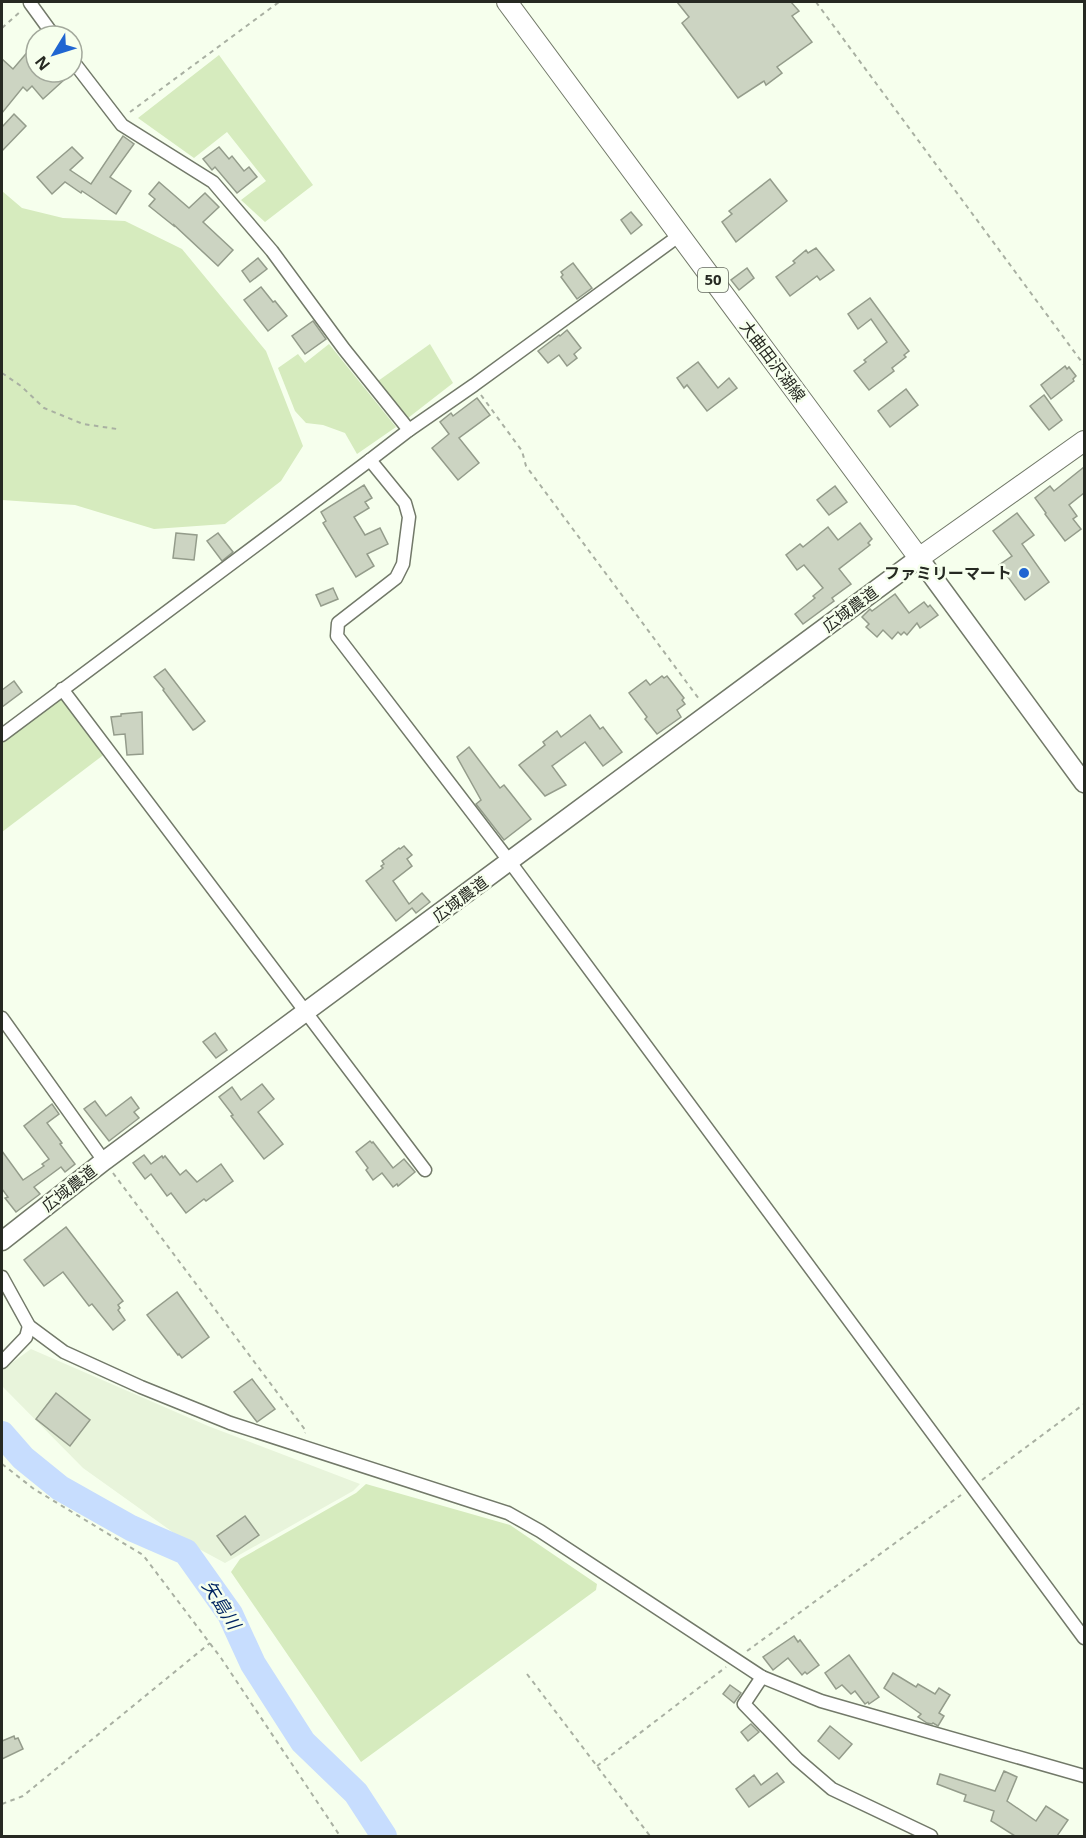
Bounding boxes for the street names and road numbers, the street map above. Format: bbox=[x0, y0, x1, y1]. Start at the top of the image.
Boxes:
road number: 50 bbox=[698, 268, 728, 292]
street label: 大曲田沢湖線 bbox=[735, 316, 811, 406]
street label: 広域農道 bbox=[818, 581, 882, 637]
street label: 広域農道 bbox=[428, 871, 492, 927]
street label: 広域農道 bbox=[37, 1160, 101, 1216]

